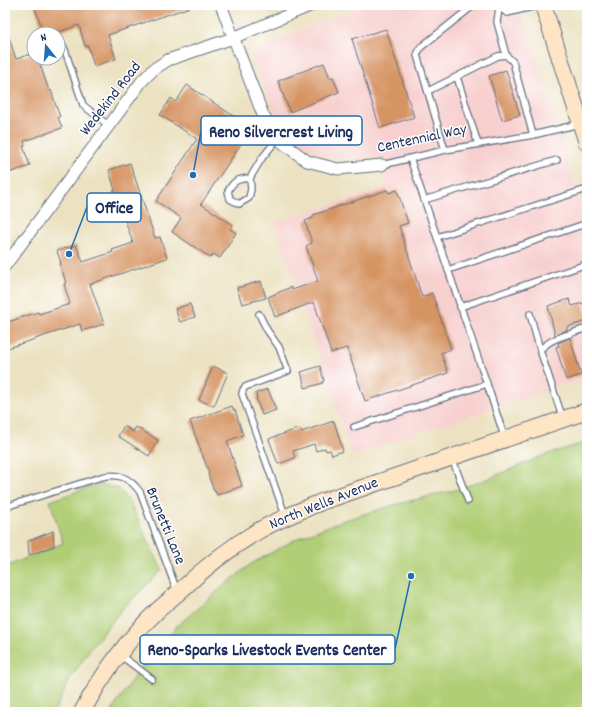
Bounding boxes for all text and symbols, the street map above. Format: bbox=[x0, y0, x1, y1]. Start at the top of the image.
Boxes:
north arrow bbox=[26, 26, 66, 66]
text: N bbox=[39, 30, 49, 47]
street label: Wedekind Road bbox=[75, 57, 147, 141]
callout: Reno Silvercrest Living bbox=[201, 116, 362, 145]
street label: Centennial Way bbox=[375, 118, 469, 160]
text: Reno Silvercrest Living bbox=[209, 122, 353, 146]
callout: Office bbox=[87, 193, 141, 222]
text: Office bbox=[95, 198, 134, 222]
street label: North Wells Avenue bbox=[266, 472, 382, 536]
street label: Brunetti Lane bbox=[139, 484, 191, 568]
callout: Reno-Sparks Livestock Events Center bbox=[140, 635, 395, 664]
text: Reno-Sparks Livestock Events Center bbox=[147, 640, 387, 664]

